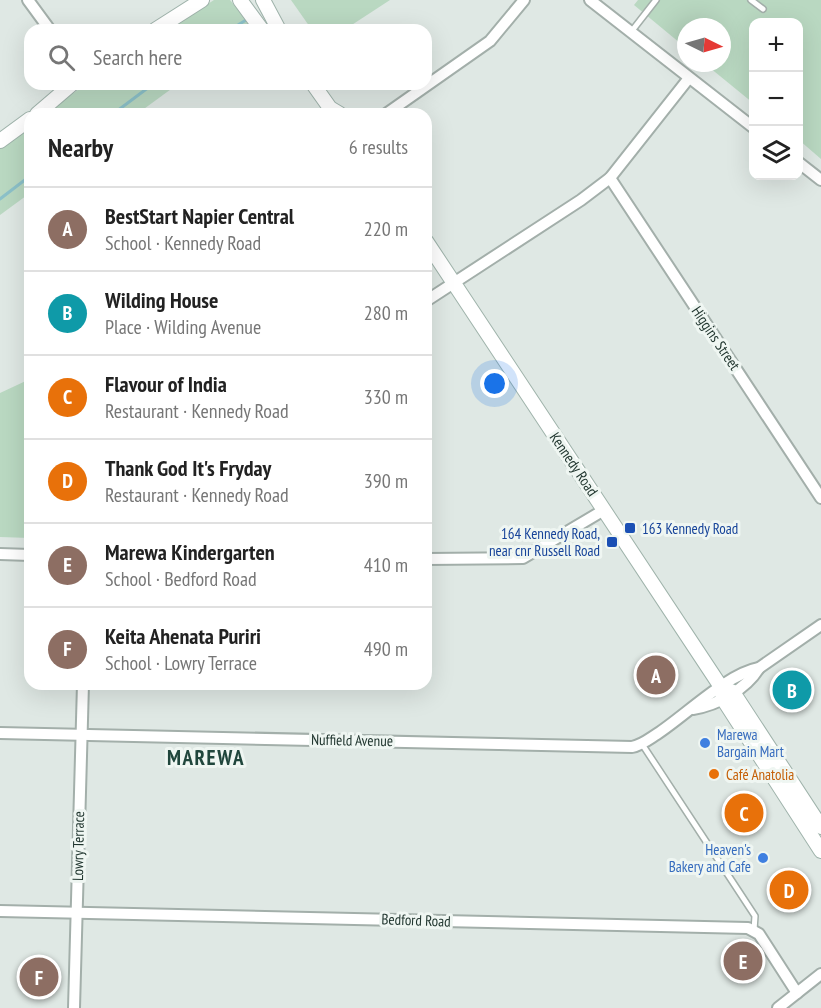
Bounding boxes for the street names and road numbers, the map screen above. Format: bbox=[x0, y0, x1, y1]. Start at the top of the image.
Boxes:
street label: Higgins Street bbox=[688, 302, 744, 374]
street label: Kennedy Road bbox=[546, 428, 602, 500]
street label: Nuffield Avenue bbox=[311, 730, 393, 750]
street label: Lowry Terrace bbox=[68, 811, 88, 881]
street label: Bedford Road bbox=[381, 909, 451, 931]

